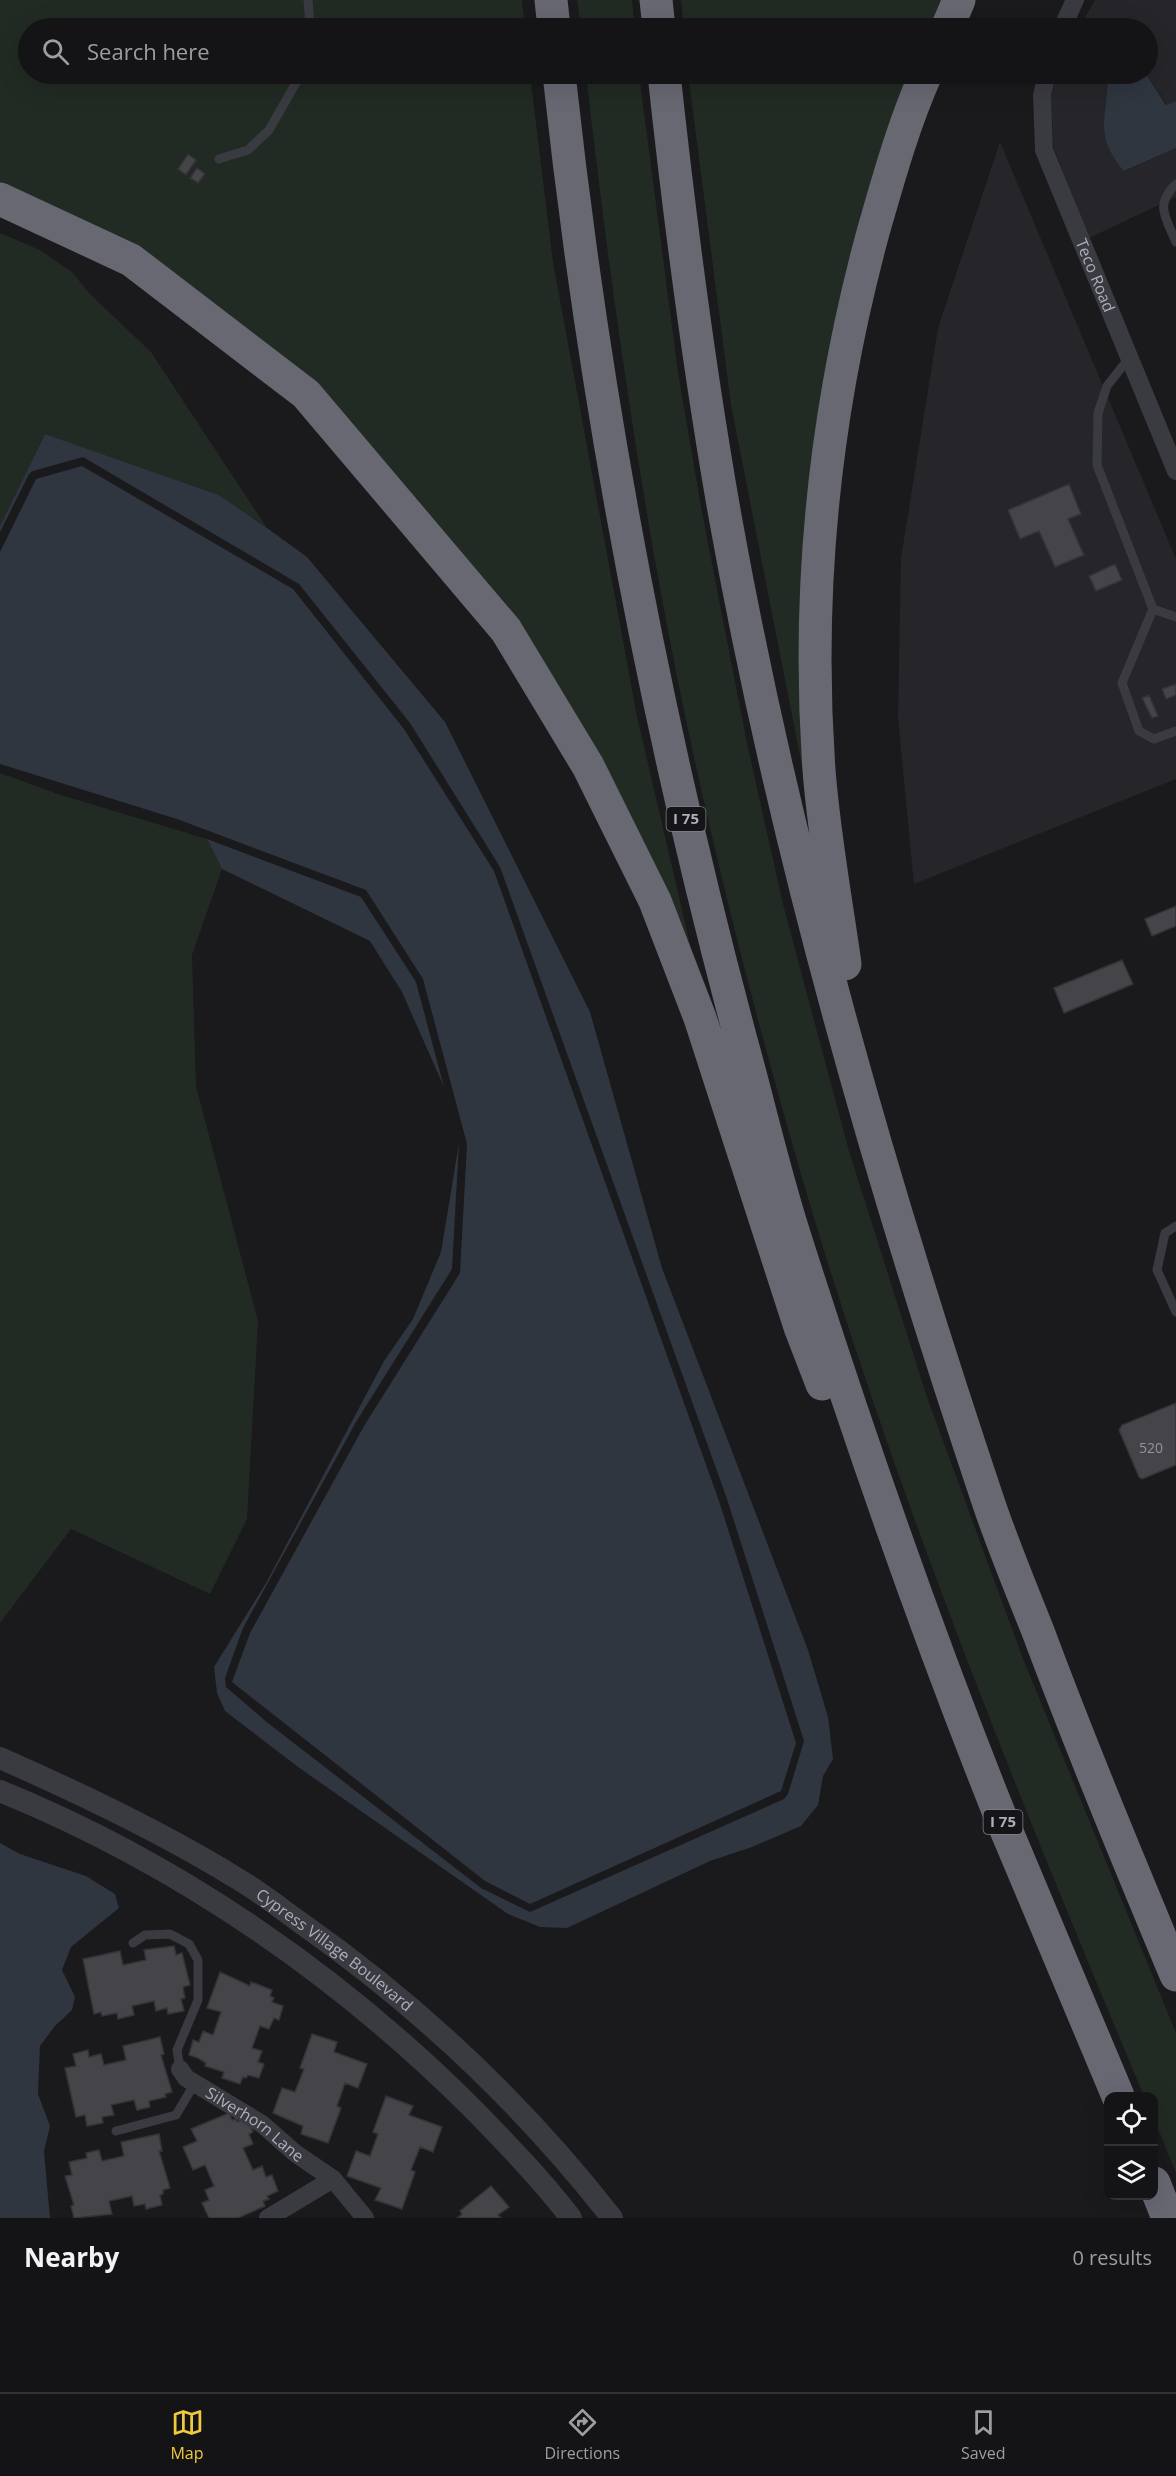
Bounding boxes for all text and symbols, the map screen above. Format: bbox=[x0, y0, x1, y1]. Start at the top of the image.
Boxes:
search box bbox=[18, 18, 1158, 84]
icon: search bbox=[39, 35, 72, 68]
text: Search here bbox=[87, 36, 210, 66]
street label: Teco Road bbox=[1071, 235, 1120, 315]
road number: I 75 bbox=[666, 807, 706, 831]
house number: 520 bbox=[1139, 1438, 1163, 1457]
road number: I 75 bbox=[984, 1810, 1022, 1834]
street label: Cypress Village Boulevard bbox=[252, 1883, 418, 2016]
street label: Silverhorn Lane bbox=[202, 2082, 308, 2167]
map controls bbox=[1104, 2092, 1158, 2200]
button: locate bbox=[1104, 2092, 1158, 2146]
button: layers bbox=[1104, 2146, 1158, 2200]
text: Nearby bbox=[24, 2239, 119, 2275]
text: 0 results bbox=[1072, 2244, 1152, 2271]
tab: Map bbox=[170, 2406, 204, 2464]
tab: Directions bbox=[544, 2406, 620, 2464]
tab: Saved bbox=[961, 2406, 1006, 2464]

